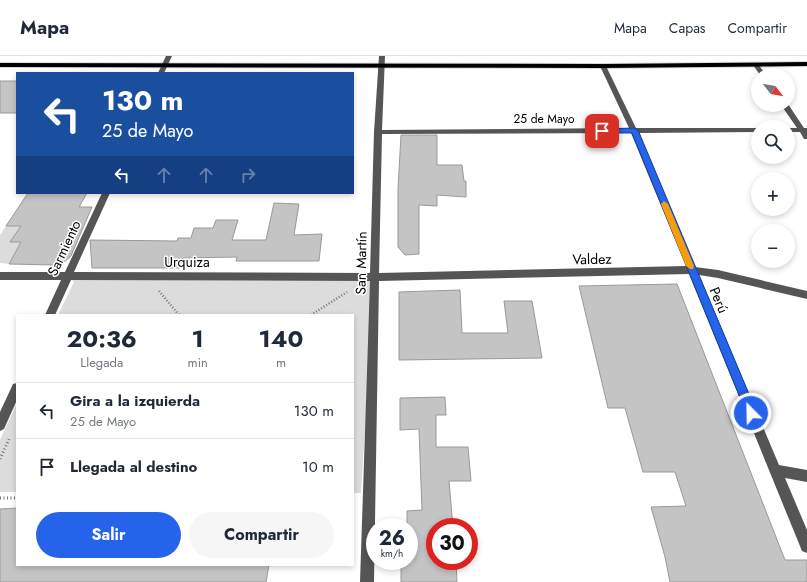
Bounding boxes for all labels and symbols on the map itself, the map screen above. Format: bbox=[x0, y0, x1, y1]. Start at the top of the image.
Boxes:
north arrow bbox=[751, 68, 795, 112]
street label: 25 de Mayo bbox=[514, 110, 575, 128]
pin bbox=[585, 114, 619, 148]
street label: Sarmiento bbox=[42, 217, 86, 279]
street label: San Martín bbox=[350, 231, 372, 295]
street label: Valdez bbox=[572, 249, 612, 269]
street label: Urquiza bbox=[164, 252, 210, 272]
street label: Perú bbox=[705, 284, 733, 316]
position arrow bbox=[730, 392, 772, 434]
speed limit sign: 30 bbox=[426, 518, 478, 570]

